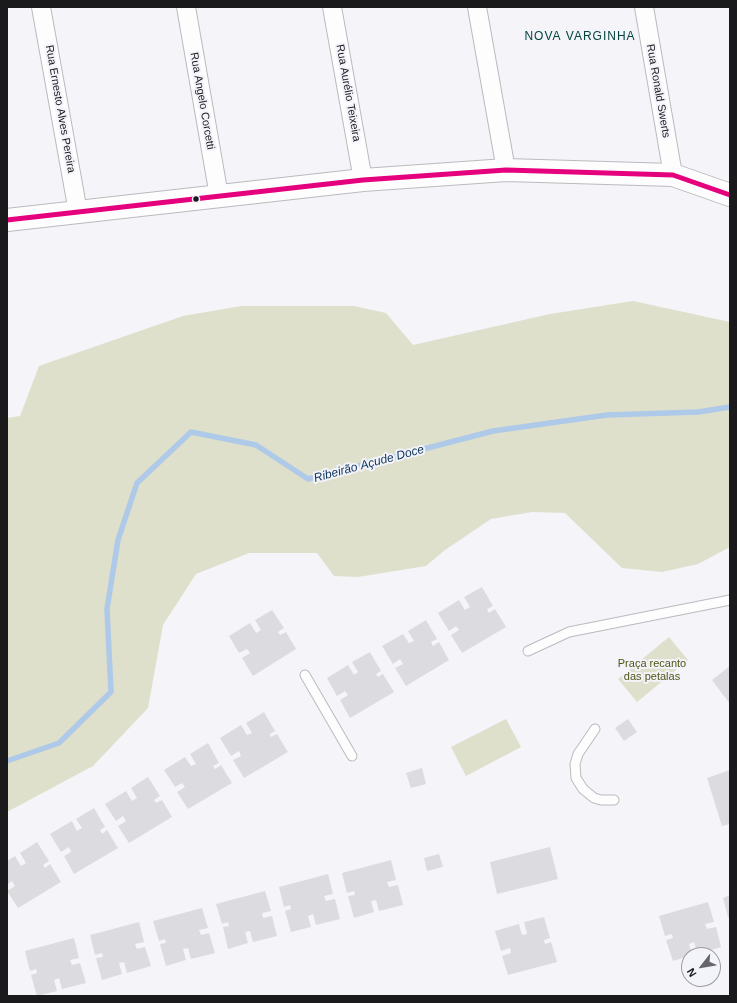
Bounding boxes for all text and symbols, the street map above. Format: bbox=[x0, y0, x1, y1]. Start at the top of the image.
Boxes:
district label: NOVA VARGINHA bbox=[524, 30, 636, 44]
street label: Rua Aurélio Teixeira bbox=[333, 43, 363, 143]
street label: Rua Ronald Swerts bbox=[643, 43, 673, 139]
street label: Rua Ernesto Alves Pereira bbox=[42, 44, 78, 174]
street label: Rua Angelo Corcetti bbox=[187, 51, 217, 151]
unlabelled marker bbox=[191, 194, 201, 204]
water label: Ribeirão Açude Doce bbox=[312, 442, 426, 486]
park label: Praça recanto das petalas bbox=[618, 657, 686, 683]
north arrow bbox=[681, 947, 721, 987]
text: N bbox=[684, 966, 699, 979]

